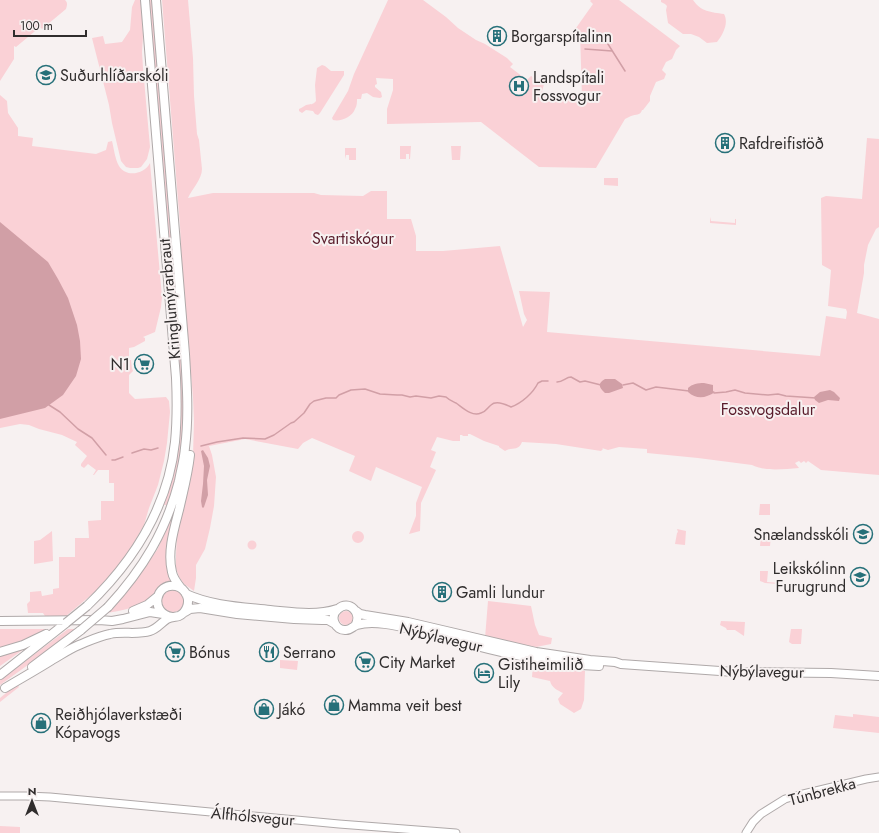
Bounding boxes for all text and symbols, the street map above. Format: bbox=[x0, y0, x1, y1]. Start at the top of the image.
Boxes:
scale bar bbox=[14, 12, 86, 38]
text: 100 m bbox=[20, 17, 53, 35]
building icon: Borgarspítalinn bbox=[486, 25, 508, 47]
place label: Borgarspítalinn bbox=[511, 25, 612, 48]
school or university icon: Suðurhlíðarskóli bbox=[35, 64, 57, 86]
place label: Suðurhlíðarskóli bbox=[60, 64, 169, 87]
place label: Landspítali Fossvogur bbox=[533, 66, 605, 107]
hospital icon: Landspítali Fossvogur bbox=[508, 75, 530, 97]
building icon: Rafdreifistöð bbox=[714, 132, 736, 154]
place label: Rafdreifistöð bbox=[739, 132, 824, 155]
park label: Svartiskógur bbox=[312, 227, 395, 250]
street label: Kringlumýrarbraut bbox=[153, 238, 186, 360]
place label: N1 bbox=[110, 353, 130, 376]
supermarket icon: N1 bbox=[133, 353, 155, 375]
park label: Fossvogsdalur bbox=[721, 398, 816, 421]
place label: Snælandsskóli bbox=[753, 523, 849, 546]
school or university icon: Snælandsskóli bbox=[852, 523, 874, 545]
place label: Leikskólinn Furugrund bbox=[773, 557, 846, 598]
school or university icon: Leikskólinn Furugrund bbox=[849, 566, 871, 588]
building icon: Gamli lundur bbox=[431, 581, 453, 603]
place label: Gamli lundur bbox=[456, 581, 545, 604]
street label: Nýbýlavegur bbox=[397, 617, 485, 658]
supermarket icon: Bónus bbox=[164, 641, 186, 663]
place label: Bónus bbox=[189, 641, 230, 664]
restaurant icon: Serrano bbox=[258, 641, 280, 663]
place label: Serrano bbox=[283, 641, 336, 664]
supermarket icon: City Market bbox=[354, 651, 376, 673]
place label: City Market bbox=[379, 651, 455, 674]
place label: Gistiheimilið Lily bbox=[498, 653, 584, 694]
street label: Nýbýlavegur bbox=[719, 659, 805, 684]
hotel icon: Gistiheimilið Lily bbox=[473, 662, 495, 684]
shop icon: Mamma veit best bbox=[323, 694, 345, 716]
place label: Mamma veit best bbox=[348, 694, 462, 717]
shop icon: Jákó bbox=[253, 698, 275, 720]
place label: Jákó bbox=[276, 698, 305, 721]
place label: Reiðhjólaverkstæði Kópavogs bbox=[55, 703, 182, 744]
shop icon: Reiðhjólaverkstæði Kópavogs bbox=[30, 712, 52, 734]
street label: Túnbrekka bbox=[786, 771, 858, 811]
north arrow bbox=[12, 781, 52, 821]
text: N bbox=[28, 783, 36, 799]
street label: Álfhólsvegur bbox=[210, 801, 296, 832]

